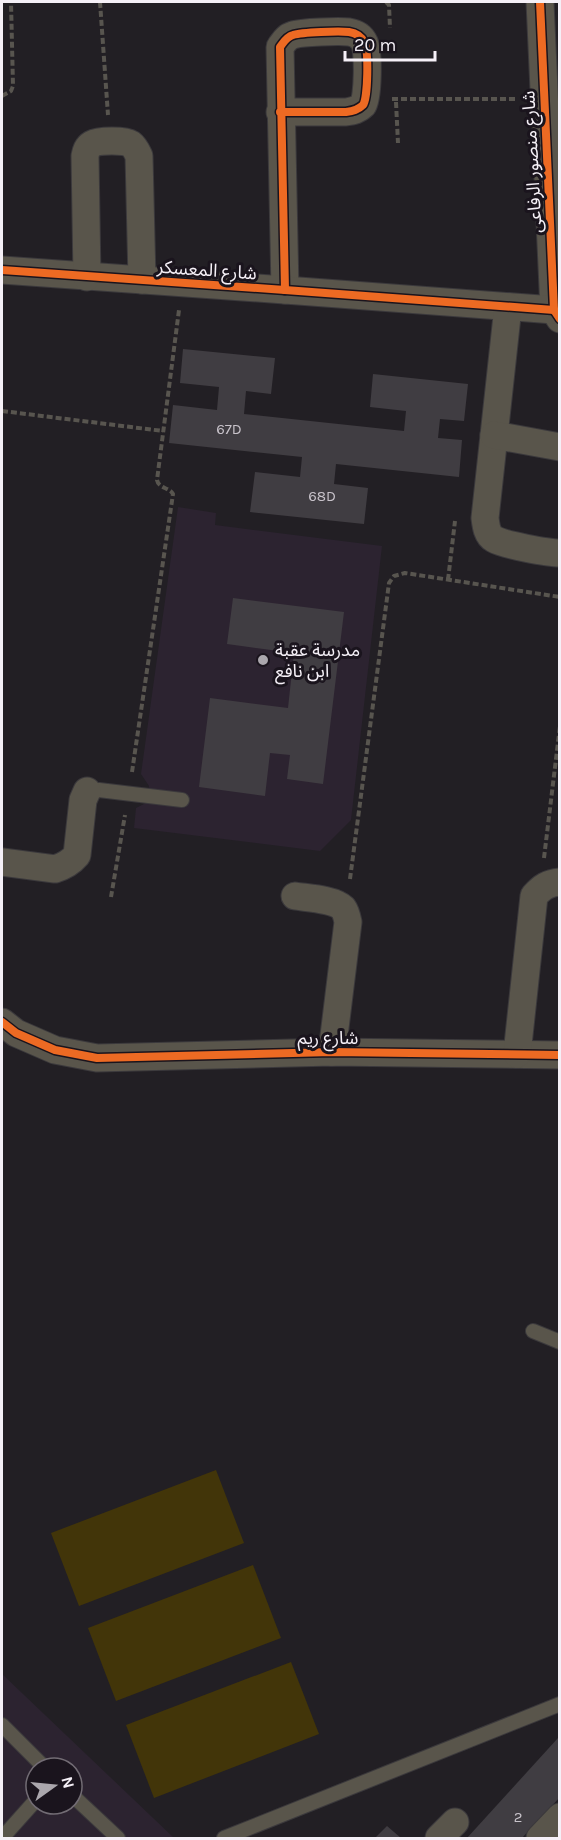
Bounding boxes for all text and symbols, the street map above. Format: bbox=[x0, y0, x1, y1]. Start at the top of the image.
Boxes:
scale bar bbox=[345, 24, 435, 62]
text: 20 m bbox=[354, 34, 396, 56]
street label: شارع منصور الرفاعى bbox=[517, 90, 550, 234]
street label: شارع المعسكر bbox=[155, 255, 257, 287]
house number: 67D bbox=[216, 420, 242, 438]
house number: 68D bbox=[308, 487, 336, 505]
place label: مدرسة عقبة ابن نافع bbox=[275, 639, 360, 685]
marker: مدرسة عقبة ابن نافع bbox=[256, 653, 270, 667]
street label: شارع ريم bbox=[298, 1027, 358, 1052]
north arrow bbox=[24, 1756, 84, 1816]
text: N bbox=[57, 1774, 79, 1790]
house number: 2 bbox=[514, 1808, 522, 1826]

